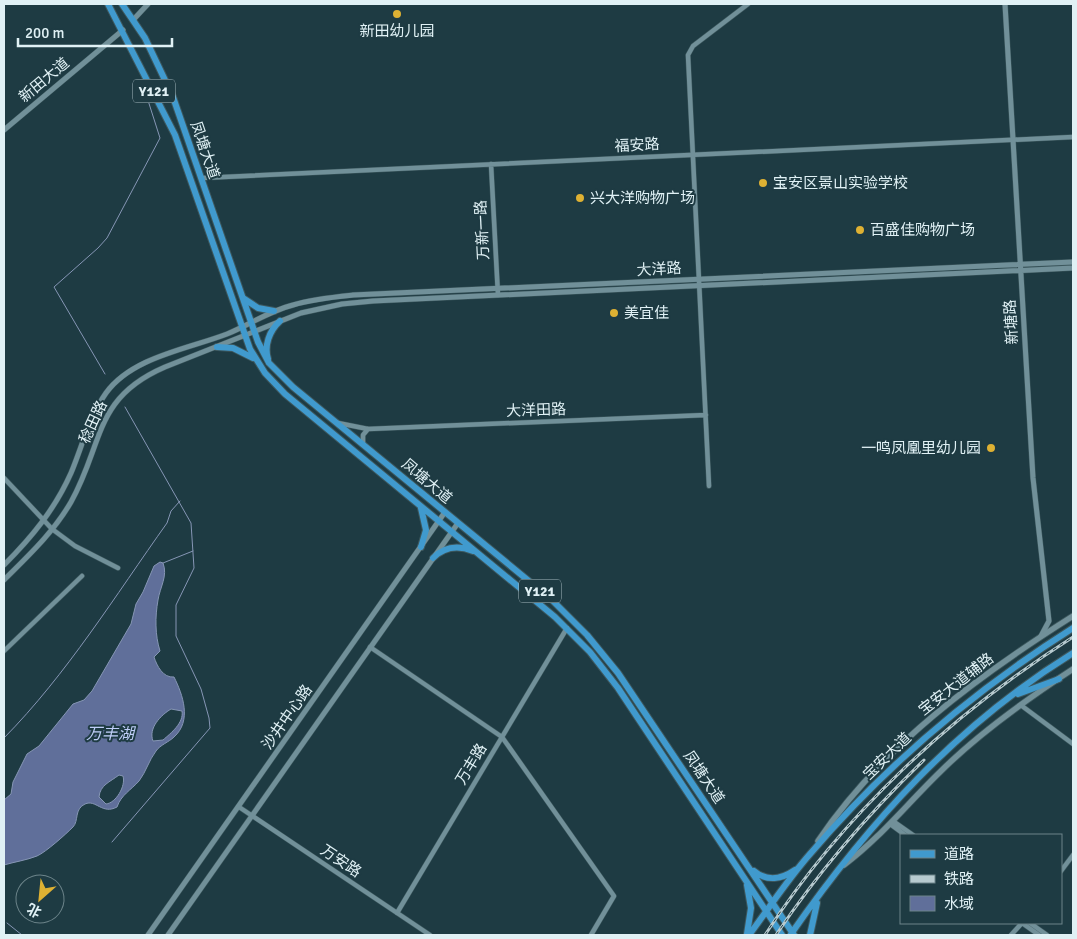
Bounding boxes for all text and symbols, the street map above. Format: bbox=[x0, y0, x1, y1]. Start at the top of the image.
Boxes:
marker: 新田幼儿园 bbox=[391, 8, 403, 20]
scale bar bbox=[18, 15, 171, 47]
place label: 新田幼儿园 bbox=[359, 22, 435, 40]
text: 200 m bbox=[25, 24, 65, 42]
street label: 新田大道 bbox=[15, 54, 73, 106]
road number: Y121 bbox=[133, 80, 175, 102]
street label: 凤塘大道 bbox=[187, 119, 223, 181]
street label: 福安路 bbox=[614, 135, 660, 155]
place label: 宝安区景山实验学校 bbox=[773, 174, 908, 192]
marker: 宝安区景山实验学校 bbox=[757, 177, 769, 189]
place label: 兴大洋购物广场 bbox=[590, 189, 695, 207]
marker: 兴大洋购物广场 bbox=[574, 192, 586, 204]
street label: 万新一路 bbox=[471, 200, 493, 260]
place label: 百盛佳购物广场 bbox=[870, 221, 975, 239]
marker: 百盛佳购物广场 bbox=[854, 224, 866, 236]
street label: 大洋路 bbox=[636, 259, 682, 279]
street label: 新塘路 bbox=[1001, 299, 1021, 345]
place label: 美宜佳 bbox=[624, 304, 669, 322]
marker: 美宜佳 bbox=[608, 307, 620, 319]
street label: 稔田路 bbox=[75, 398, 111, 446]
street label: 大洋田路 bbox=[506, 400, 566, 420]
place label: 一鸣凤凰里幼儿园 bbox=[861, 439, 981, 457]
marker: 一鸣凤凰里幼儿园 bbox=[985, 442, 997, 454]
street label: 凤塘大道 bbox=[398, 455, 456, 507]
road number: Y121 bbox=[519, 580, 561, 602]
street label: 宝安大道辅路 bbox=[915, 649, 997, 719]
street label: 沙井中心路 bbox=[258, 681, 316, 753]
water label: 万丰湖 bbox=[86, 724, 137, 744]
street label: 宝安大道 bbox=[859, 729, 915, 783]
street label: 万丰路 bbox=[452, 740, 490, 788]
street label: 凤塘大道 bbox=[680, 747, 728, 807]
legend bbox=[900, 834, 1062, 924]
street label: 万安路 bbox=[317, 841, 365, 881]
text: 道路 bbox=[944, 845, 974, 863]
text: 铁路 bbox=[944, 870, 974, 888]
north arrow bbox=[15, 874, 65, 924]
text: 水域 bbox=[944, 895, 974, 913]
text: 北 bbox=[24, 899, 44, 921]

